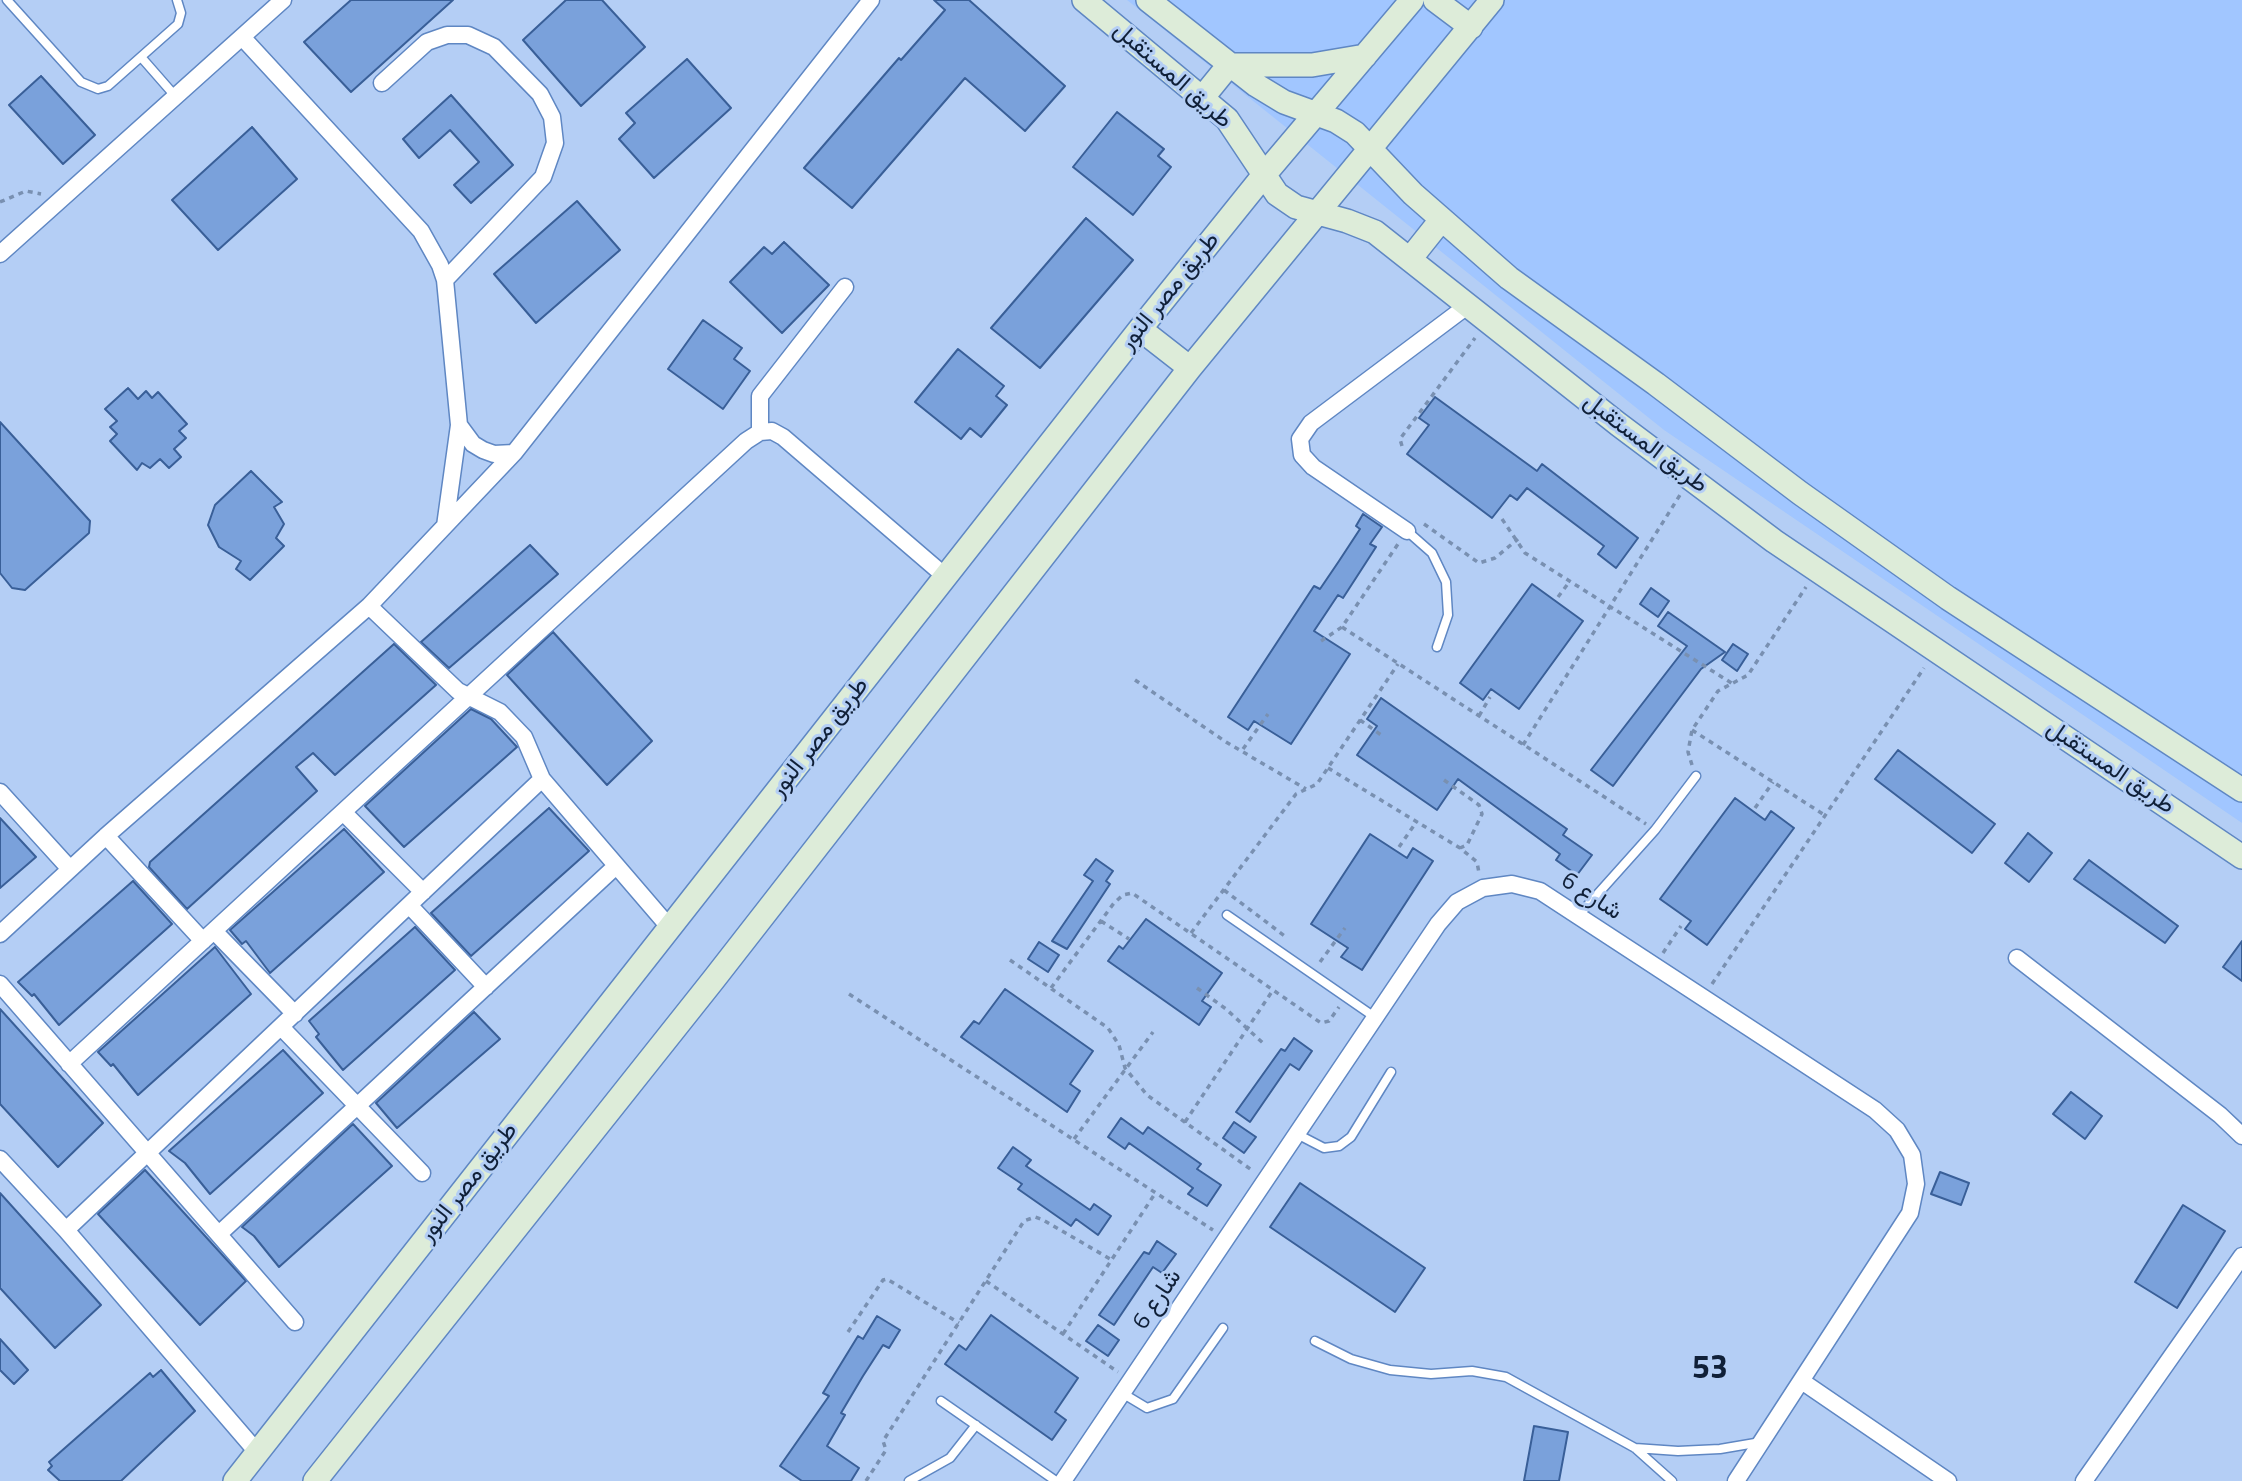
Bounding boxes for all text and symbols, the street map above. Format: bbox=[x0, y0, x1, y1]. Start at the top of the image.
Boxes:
street label: طريق المستقبل bbox=[1107, 17, 1237, 135]
street label: طريق مصر النور bbox=[1114, 227, 1226, 357]
street label: طريق المستقبل bbox=[1577, 388, 1713, 500]
street label: طريق مصر النور bbox=[764, 673, 876, 803]
street label: طريق المستقبل bbox=[2041, 715, 2179, 821]
street label: شارع 6 bbox=[1555, 867, 1627, 927]
street label: طريق مصر النور bbox=[413, 1118, 525, 1248]
street label: شارع 6 bbox=[1127, 1264, 1189, 1336]
district label: 53 bbox=[1692, 1351, 1728, 1389]

